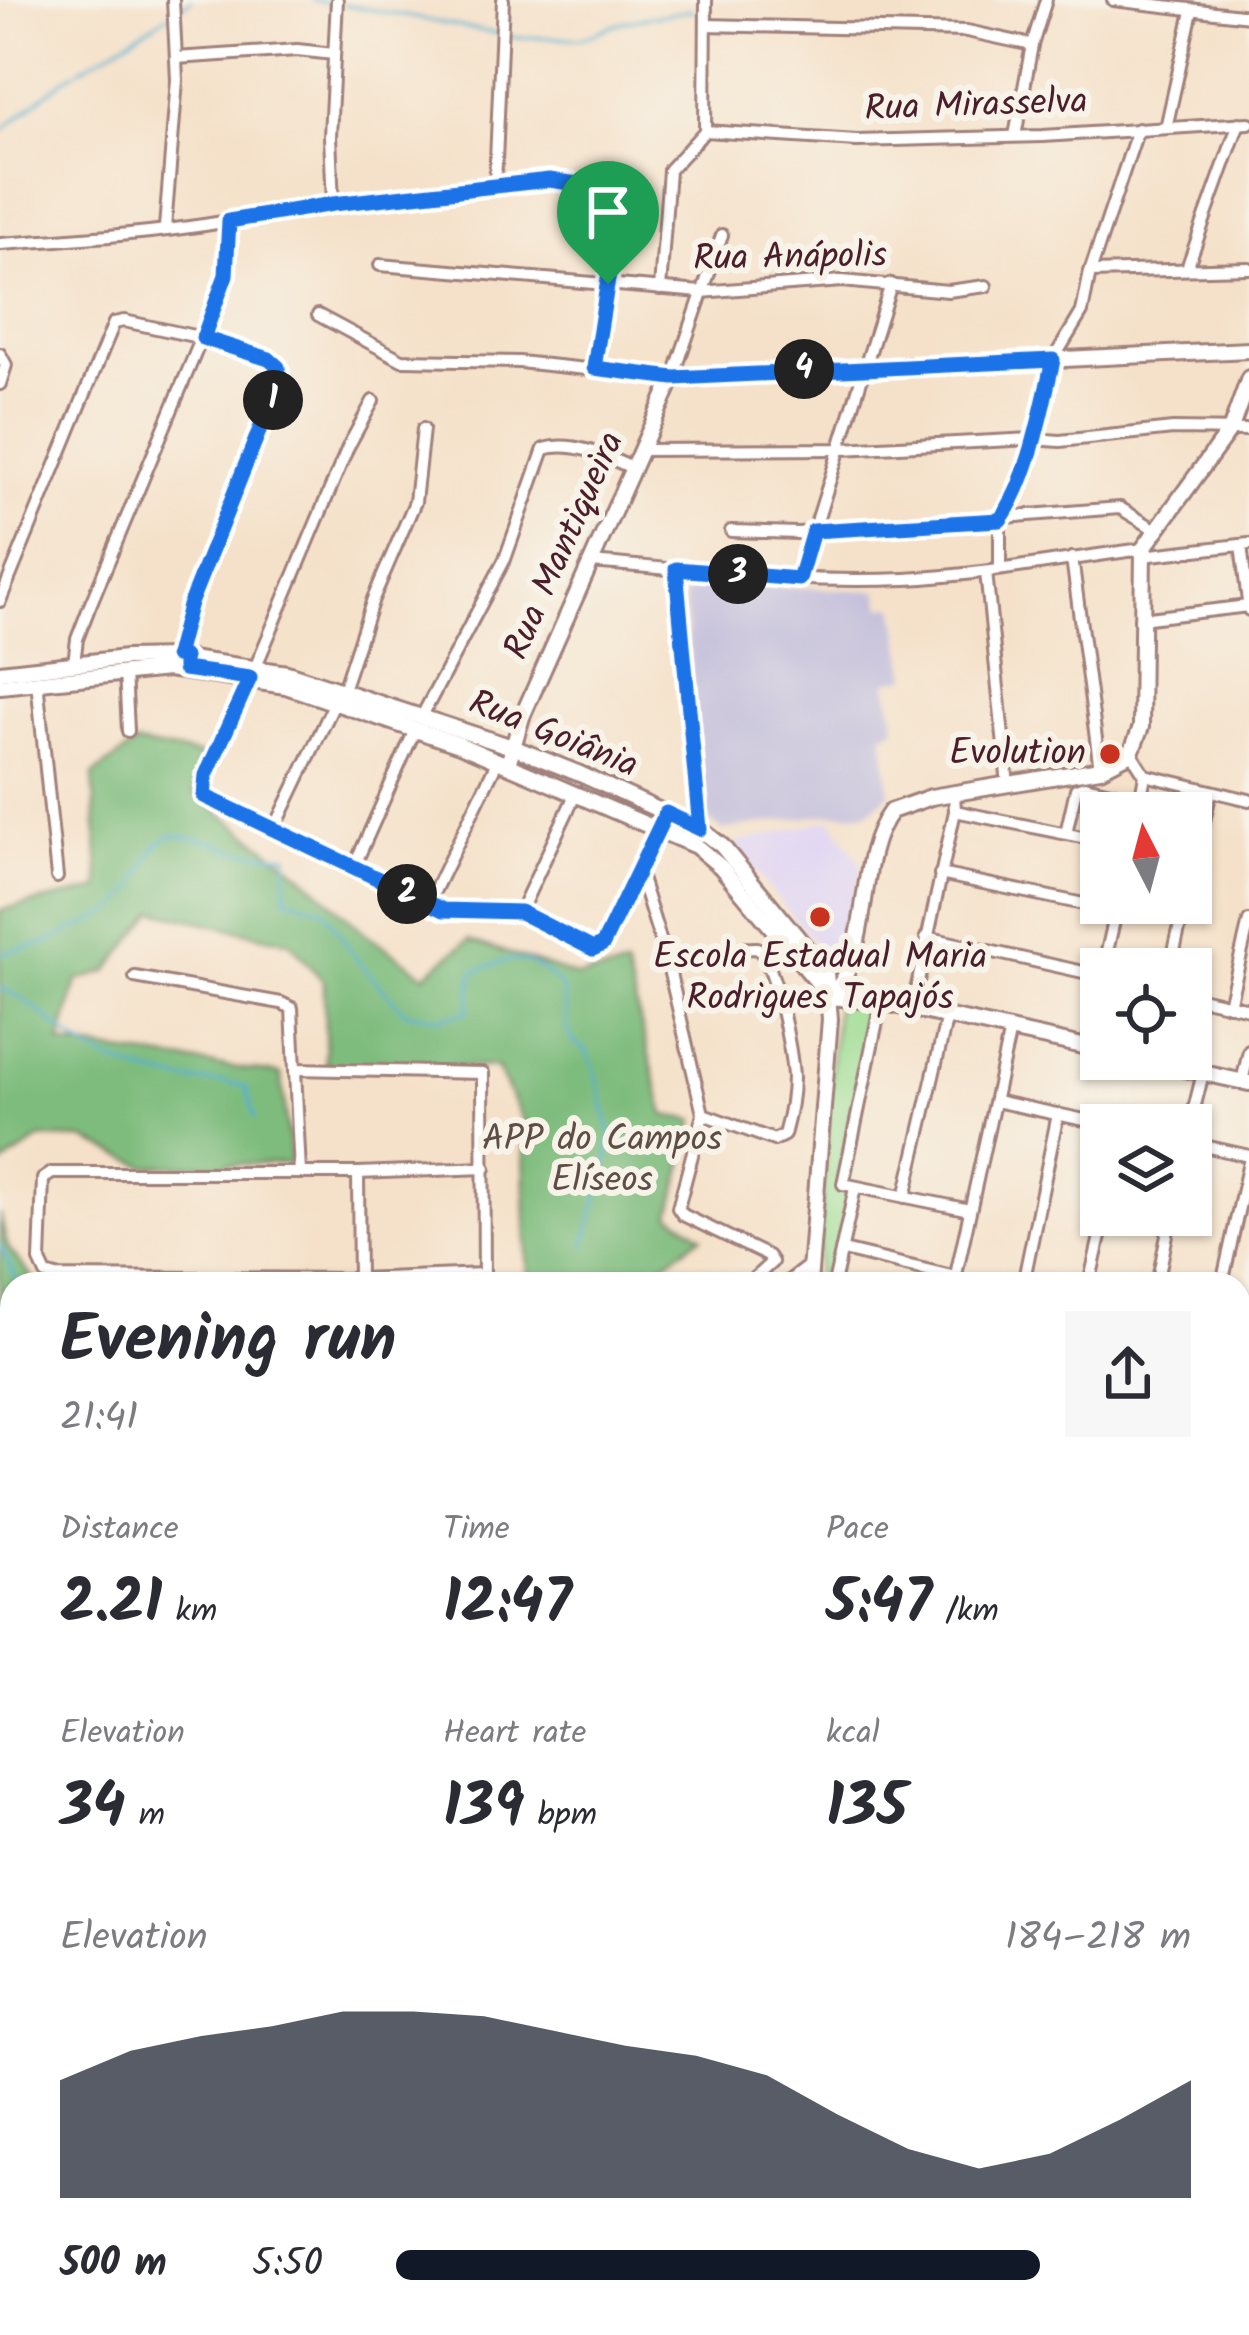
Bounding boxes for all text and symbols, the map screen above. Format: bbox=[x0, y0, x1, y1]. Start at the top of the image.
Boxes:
street label: Rua Mirasselva bbox=[863, 74, 1089, 138]
pin bbox=[557, 161, 659, 284]
icon: arrive bbox=[575, 179, 641, 245]
street label: Rua Anápolis bbox=[693, 228, 887, 288]
pin: 4 bbox=[774, 339, 834, 399]
text: 4 bbox=[795, 342, 813, 395]
pin: 1 bbox=[243, 370, 303, 430]
text: 1 bbox=[268, 373, 278, 426]
street label: Rua Mantiqueira bbox=[489, 423, 641, 669]
pin: 3 bbox=[708, 544, 768, 604]
text: 3 bbox=[729, 547, 747, 600]
street label: Rua Goiânia bbox=[460, 675, 646, 795]
place label: Evolution bbox=[949, 726, 1086, 783]
marker: Evolution bbox=[1097, 741, 1123, 767]
north arrow bbox=[1080, 792, 1212, 924]
map controls bbox=[1080, 792, 1212, 1236]
pin: 2 bbox=[377, 864, 437, 924]
text: 2 bbox=[397, 867, 417, 920]
marker: Escola Estadual Maria Rodrigues Tapajós bbox=[807, 904, 833, 930]
place label: Escola Estadual Maria Rodrigues Tapajós bbox=[653, 930, 987, 1028]
button: locate bbox=[1080, 948, 1212, 1080]
button: layers bbox=[1080, 1104, 1212, 1236]
park label: APP do Campos Elíseos bbox=[482, 1112, 722, 1210]
text: Evening run bbox=[60, 1290, 396, 1395]
button: share bbox=[1065, 1311, 1191, 1437]
text: 21:41 bbox=[60, 1388, 138, 1450]
text: Distance bbox=[60, 1504, 179, 1557]
text: Time bbox=[443, 1504, 510, 1557]
text: Pace bbox=[826, 1504, 889, 1557]
text: 2.21 bbox=[60, 1557, 162, 1653]
text: 12:47 bbox=[443, 1557, 572, 1653]
text: 5:47 bbox=[826, 1557, 932, 1653]
text: km bbox=[162, 1586, 217, 1639]
text: /km bbox=[932, 1586, 999, 1639]
text: Elevation bbox=[60, 1708, 185, 1761]
text: Heart rate bbox=[443, 1708, 586, 1761]
text: kcal bbox=[826, 1708, 880, 1761]
text: 34 bbox=[60, 1761, 126, 1857]
text: 139 bbox=[443, 1761, 524, 1857]
text: 135 bbox=[826, 1761, 907, 1857]
text: m bbox=[126, 1790, 165, 1843]
text: bpm bbox=[524, 1790, 597, 1843]
text: Elevation bbox=[60, 1908, 208, 1970]
text: 184–218 m bbox=[1005, 1908, 1191, 1970]
text: 500 m bbox=[60, 2234, 167, 2296]
text: 5:50 bbox=[252, 2234, 323, 2296]

